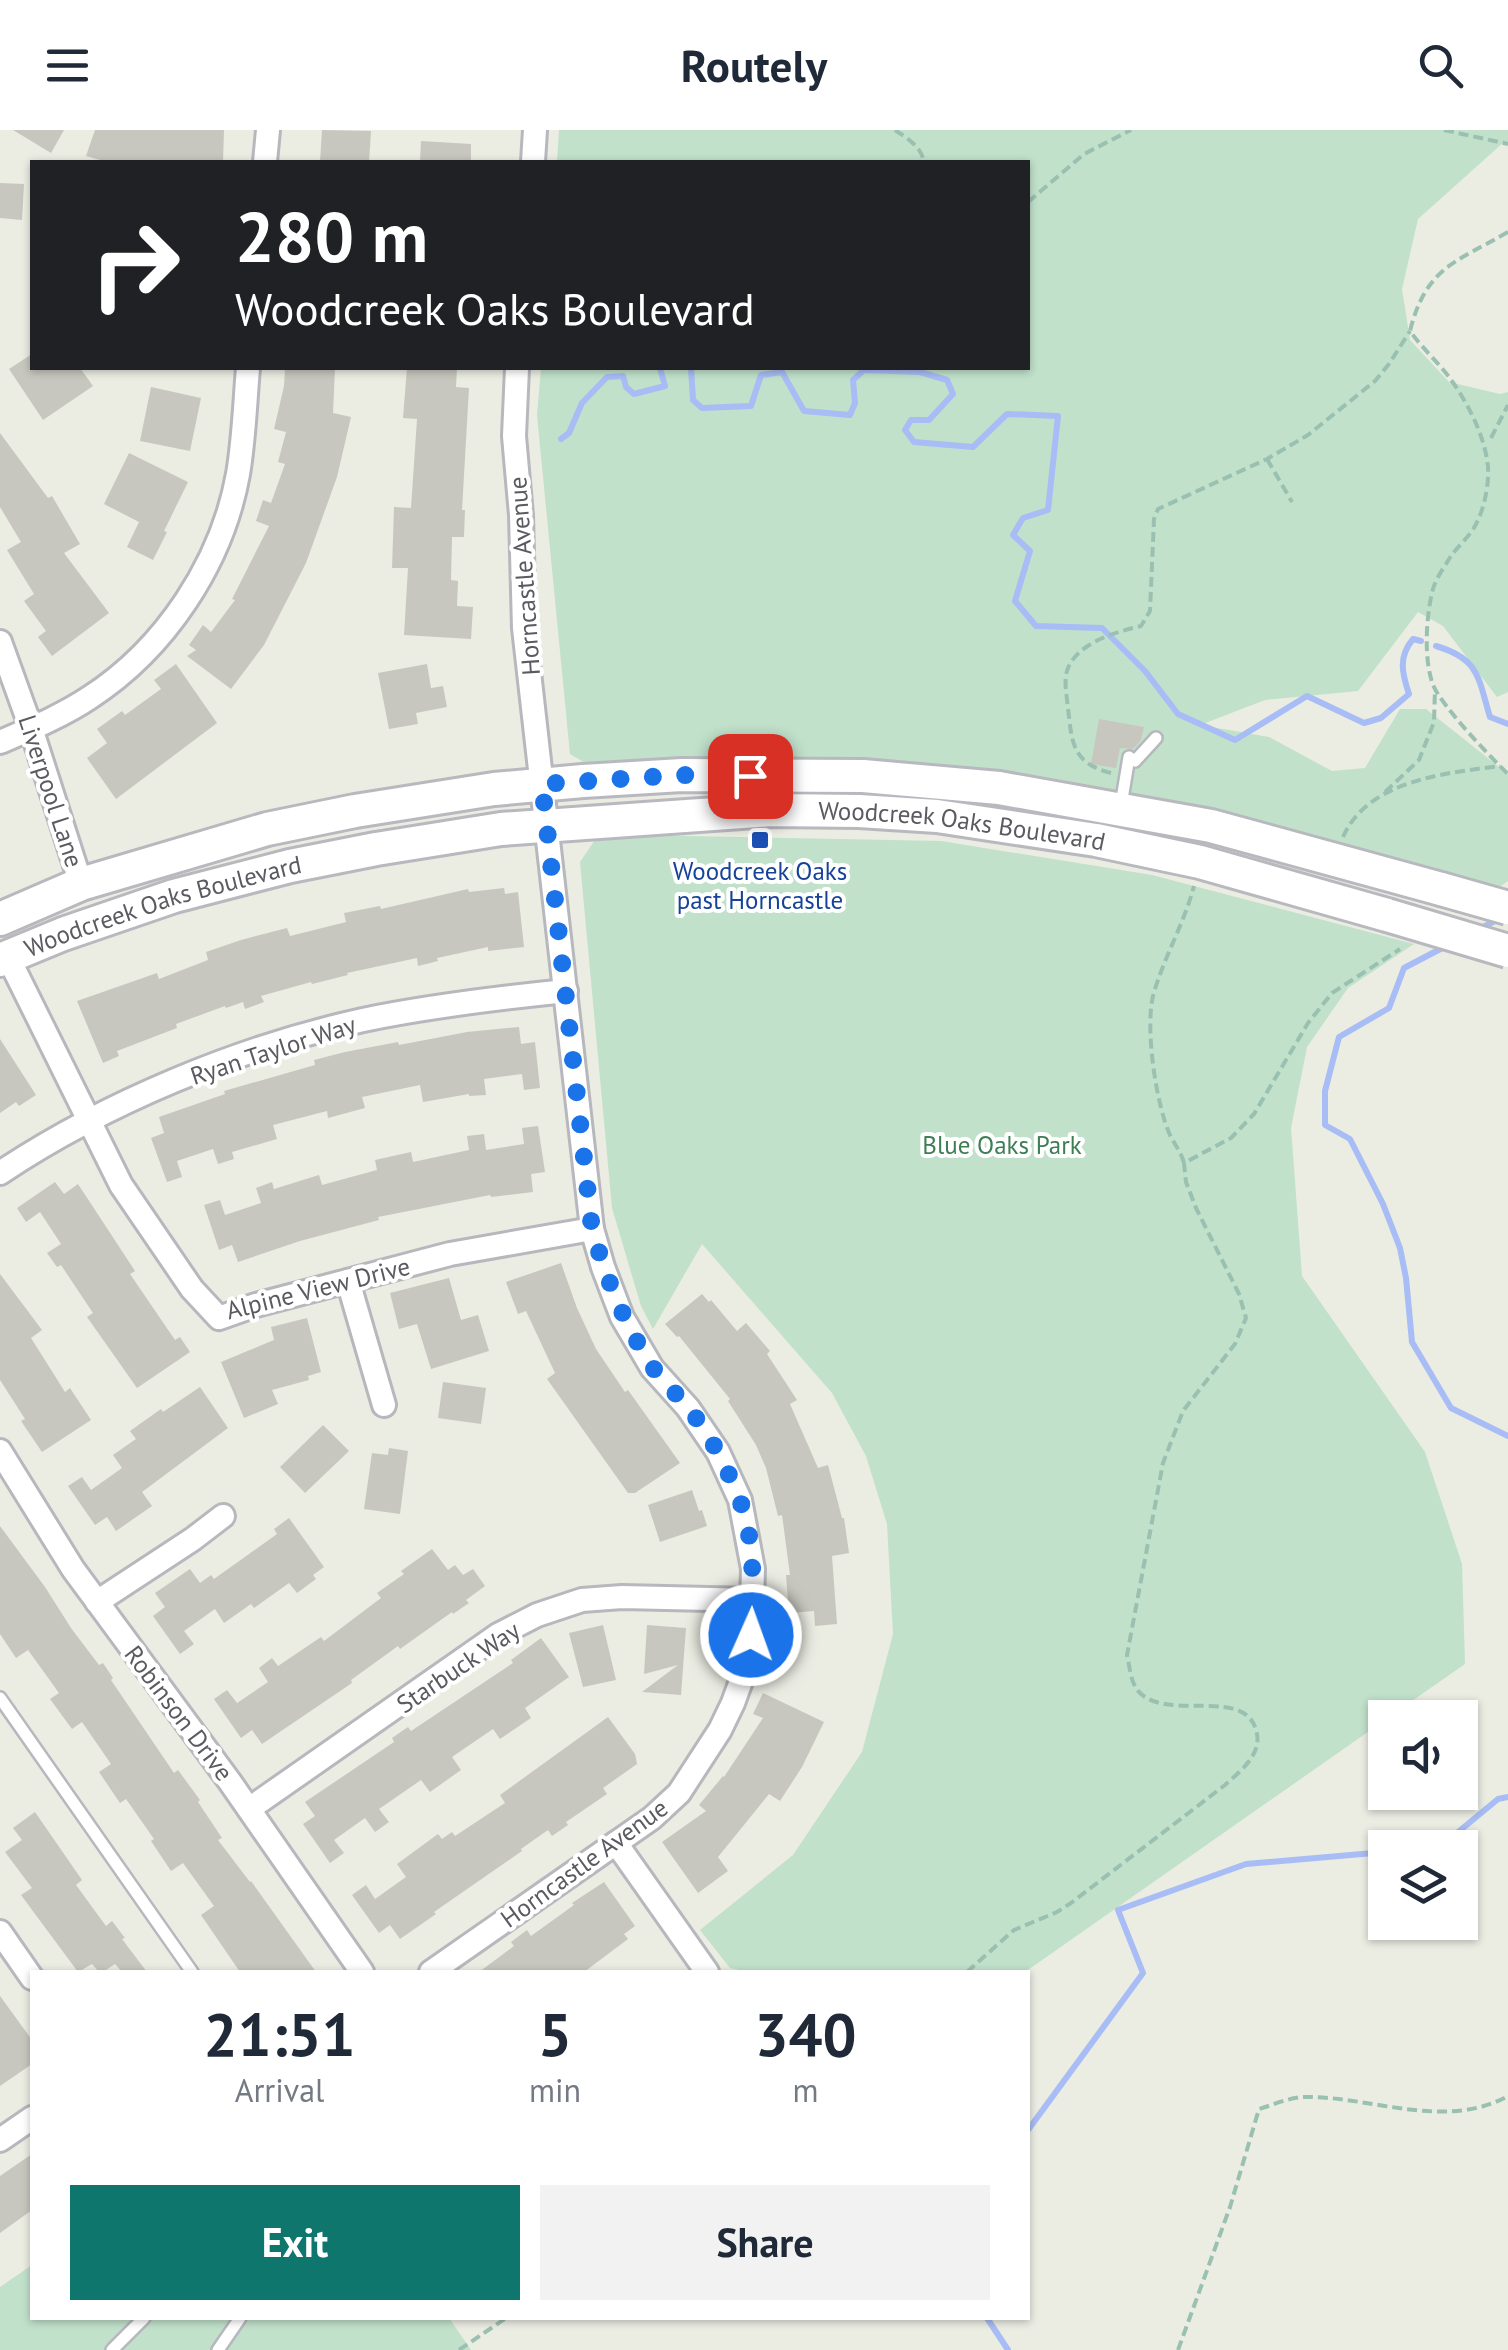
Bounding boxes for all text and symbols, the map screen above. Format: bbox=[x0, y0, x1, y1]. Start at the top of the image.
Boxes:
text: Routely bbox=[681, 36, 827, 94]
icon: menu bbox=[40, 38, 95, 93]
icon: search bbox=[1413, 38, 1468, 93]
text: 280 m bbox=[235, 191, 428, 281]
icon: right bbox=[70, 200, 200, 330]
text: Woodcreek Oaks Boulevard bbox=[235, 279, 755, 337]
street label: Horncastle Avenue bbox=[501, 476, 547, 676]
street label: Liverpool Lane bbox=[11, 711, 91, 871]
pin bbox=[708, 734, 793, 819]
icon: arrive bbox=[723, 749, 778, 804]
street label: Woodcreek Oaks Boulevard bbox=[818, 795, 1108, 858]
marker: Woodcreek Oaks past Horncastle bbox=[749, 829, 771, 851]
street label: Woodcreek Oaks Boulevard bbox=[19, 848, 304, 964]
place label: Woodcreek Oaks past Horncastle bbox=[673, 855, 847, 916]
street label: Ryan Taylor Way bbox=[186, 1008, 360, 1092]
park label: Blue Oaks Park bbox=[922, 1129, 1082, 1161]
street label: Alpine View Drive bbox=[223, 1250, 413, 1326]
position arrow bbox=[699, 1583, 803, 1687]
street label: Starbuck Way bbox=[390, 1614, 526, 1720]
street label: Robinson Drive bbox=[118, 1639, 240, 1787]
map controls bbox=[1368, 1700, 1478, 1940]
button: sound bbox=[1368, 1700, 1478, 1810]
street label: Horncastle Avenue bbox=[494, 1792, 674, 1934]
button: layers bbox=[1368, 1830, 1478, 1940]
text: 21:51 bbox=[203, 1995, 356, 2073]
text: 5 bbox=[538, 1995, 572, 2073]
text: 340 bbox=[755, 1995, 857, 2073]
text: Arrival bbox=[235, 2069, 324, 2111]
text: min bbox=[529, 2069, 581, 2111]
text: m bbox=[793, 2069, 819, 2111]
button: Exit bbox=[70, 2185, 520, 2300]
button: Share bbox=[540, 2185, 990, 2300]

